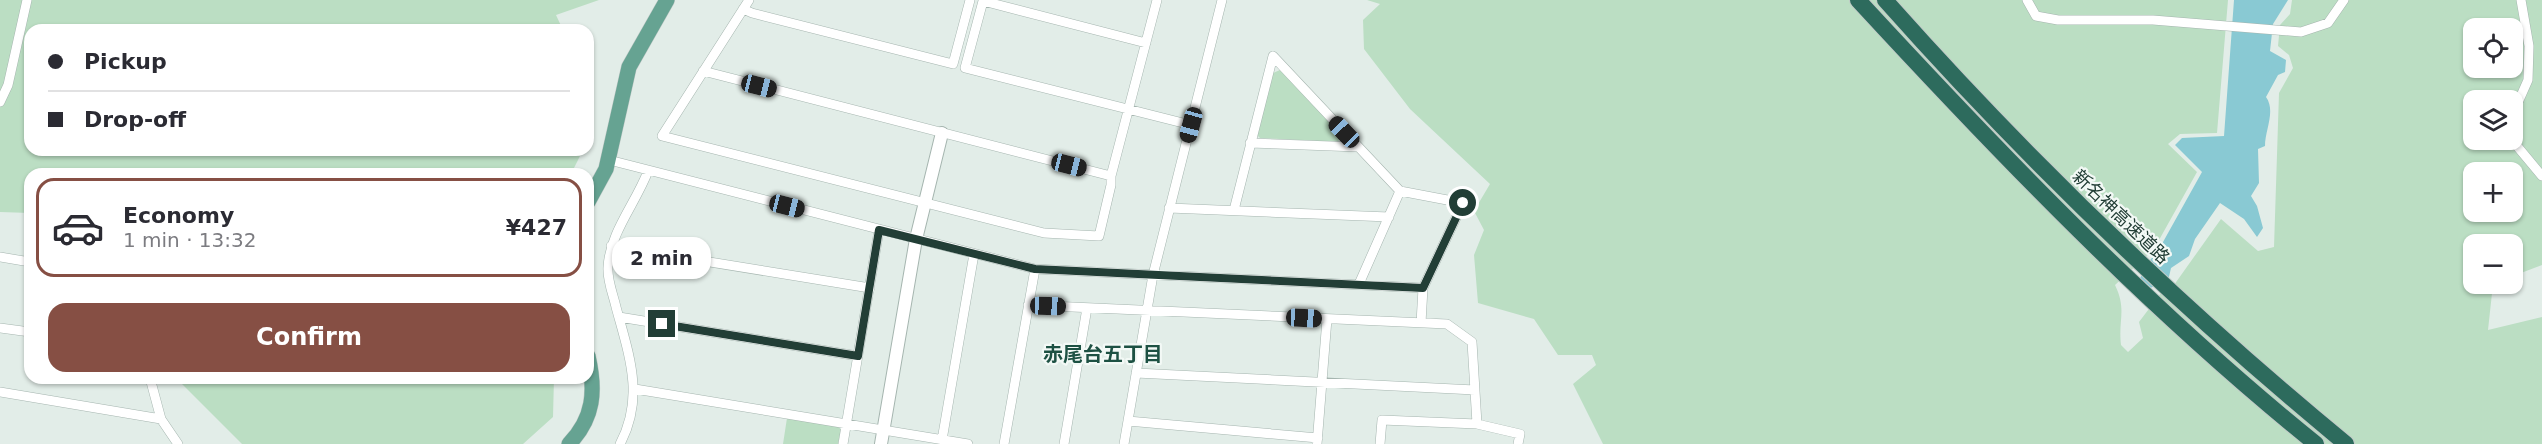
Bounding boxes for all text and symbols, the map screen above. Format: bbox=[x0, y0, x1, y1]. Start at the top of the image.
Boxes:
map controls bbox=[2463, 18, 2523, 294]
button: locate bbox=[2463, 18, 2523, 78]
text: Pickup bbox=[84, 49, 167, 74]
car bbox=[739, 73, 779, 99]
button: layers bbox=[2463, 90, 2523, 150]
car bbox=[1178, 105, 1204, 145]
text: Drop-off bbox=[84, 107, 186, 132]
car bbox=[1325, 113, 1363, 151]
car bbox=[1049, 152, 1089, 178]
button: + bbox=[2463, 162, 2523, 222]
street label: 新名神高速道路 bbox=[2069, 165, 2174, 268]
route start bbox=[1449, 189, 1476, 216]
car bbox=[767, 193, 807, 219]
icon: car bbox=[51, 201, 105, 255]
text: Economy bbox=[123, 203, 234, 228]
text: ¥427 bbox=[506, 215, 567, 240]
text: 1 min · 13:32 bbox=[123, 228, 257, 252]
button: − bbox=[2463, 234, 2523, 294]
callout: 2 min bbox=[612, 237, 712, 279]
text: 2 min bbox=[630, 246, 693, 270]
car bbox=[1030, 296, 1066, 316]
button: Confirm bbox=[48, 303, 570, 372]
car bbox=[1286, 308, 1322, 328]
route end bbox=[648, 310, 675, 337]
district label: 赤尾台五丁目 bbox=[1043, 342, 1163, 366]

